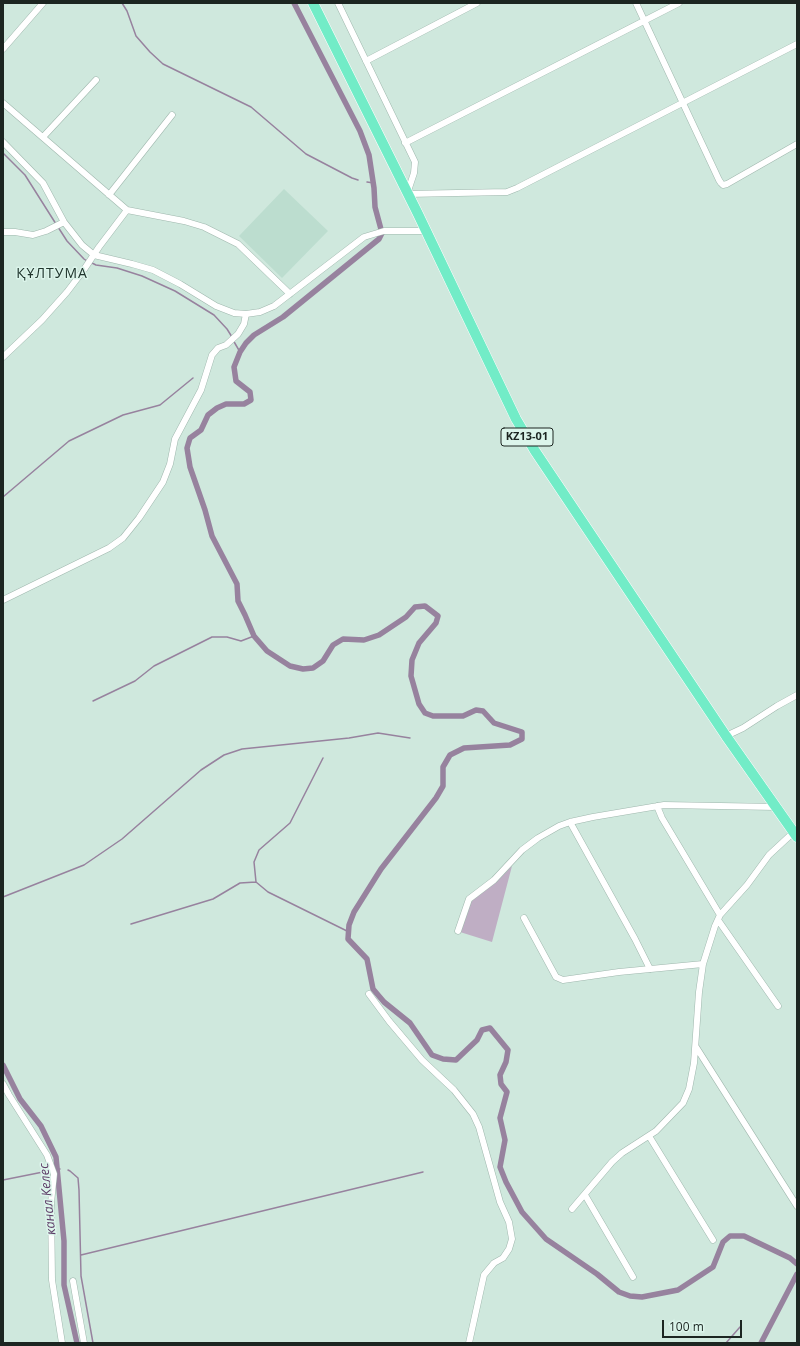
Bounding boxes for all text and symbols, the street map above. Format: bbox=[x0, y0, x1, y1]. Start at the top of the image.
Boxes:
district label: ҚҰЛТУМА bbox=[16, 266, 88, 282]
road number: KZ13-01 bbox=[501, 428, 553, 446]
water label: канал Келес bbox=[36, 1162, 60, 1236]
scale bar bbox=[664, 1312, 744, 1338]
text: 100 m bbox=[669, 1318, 704, 1335]

